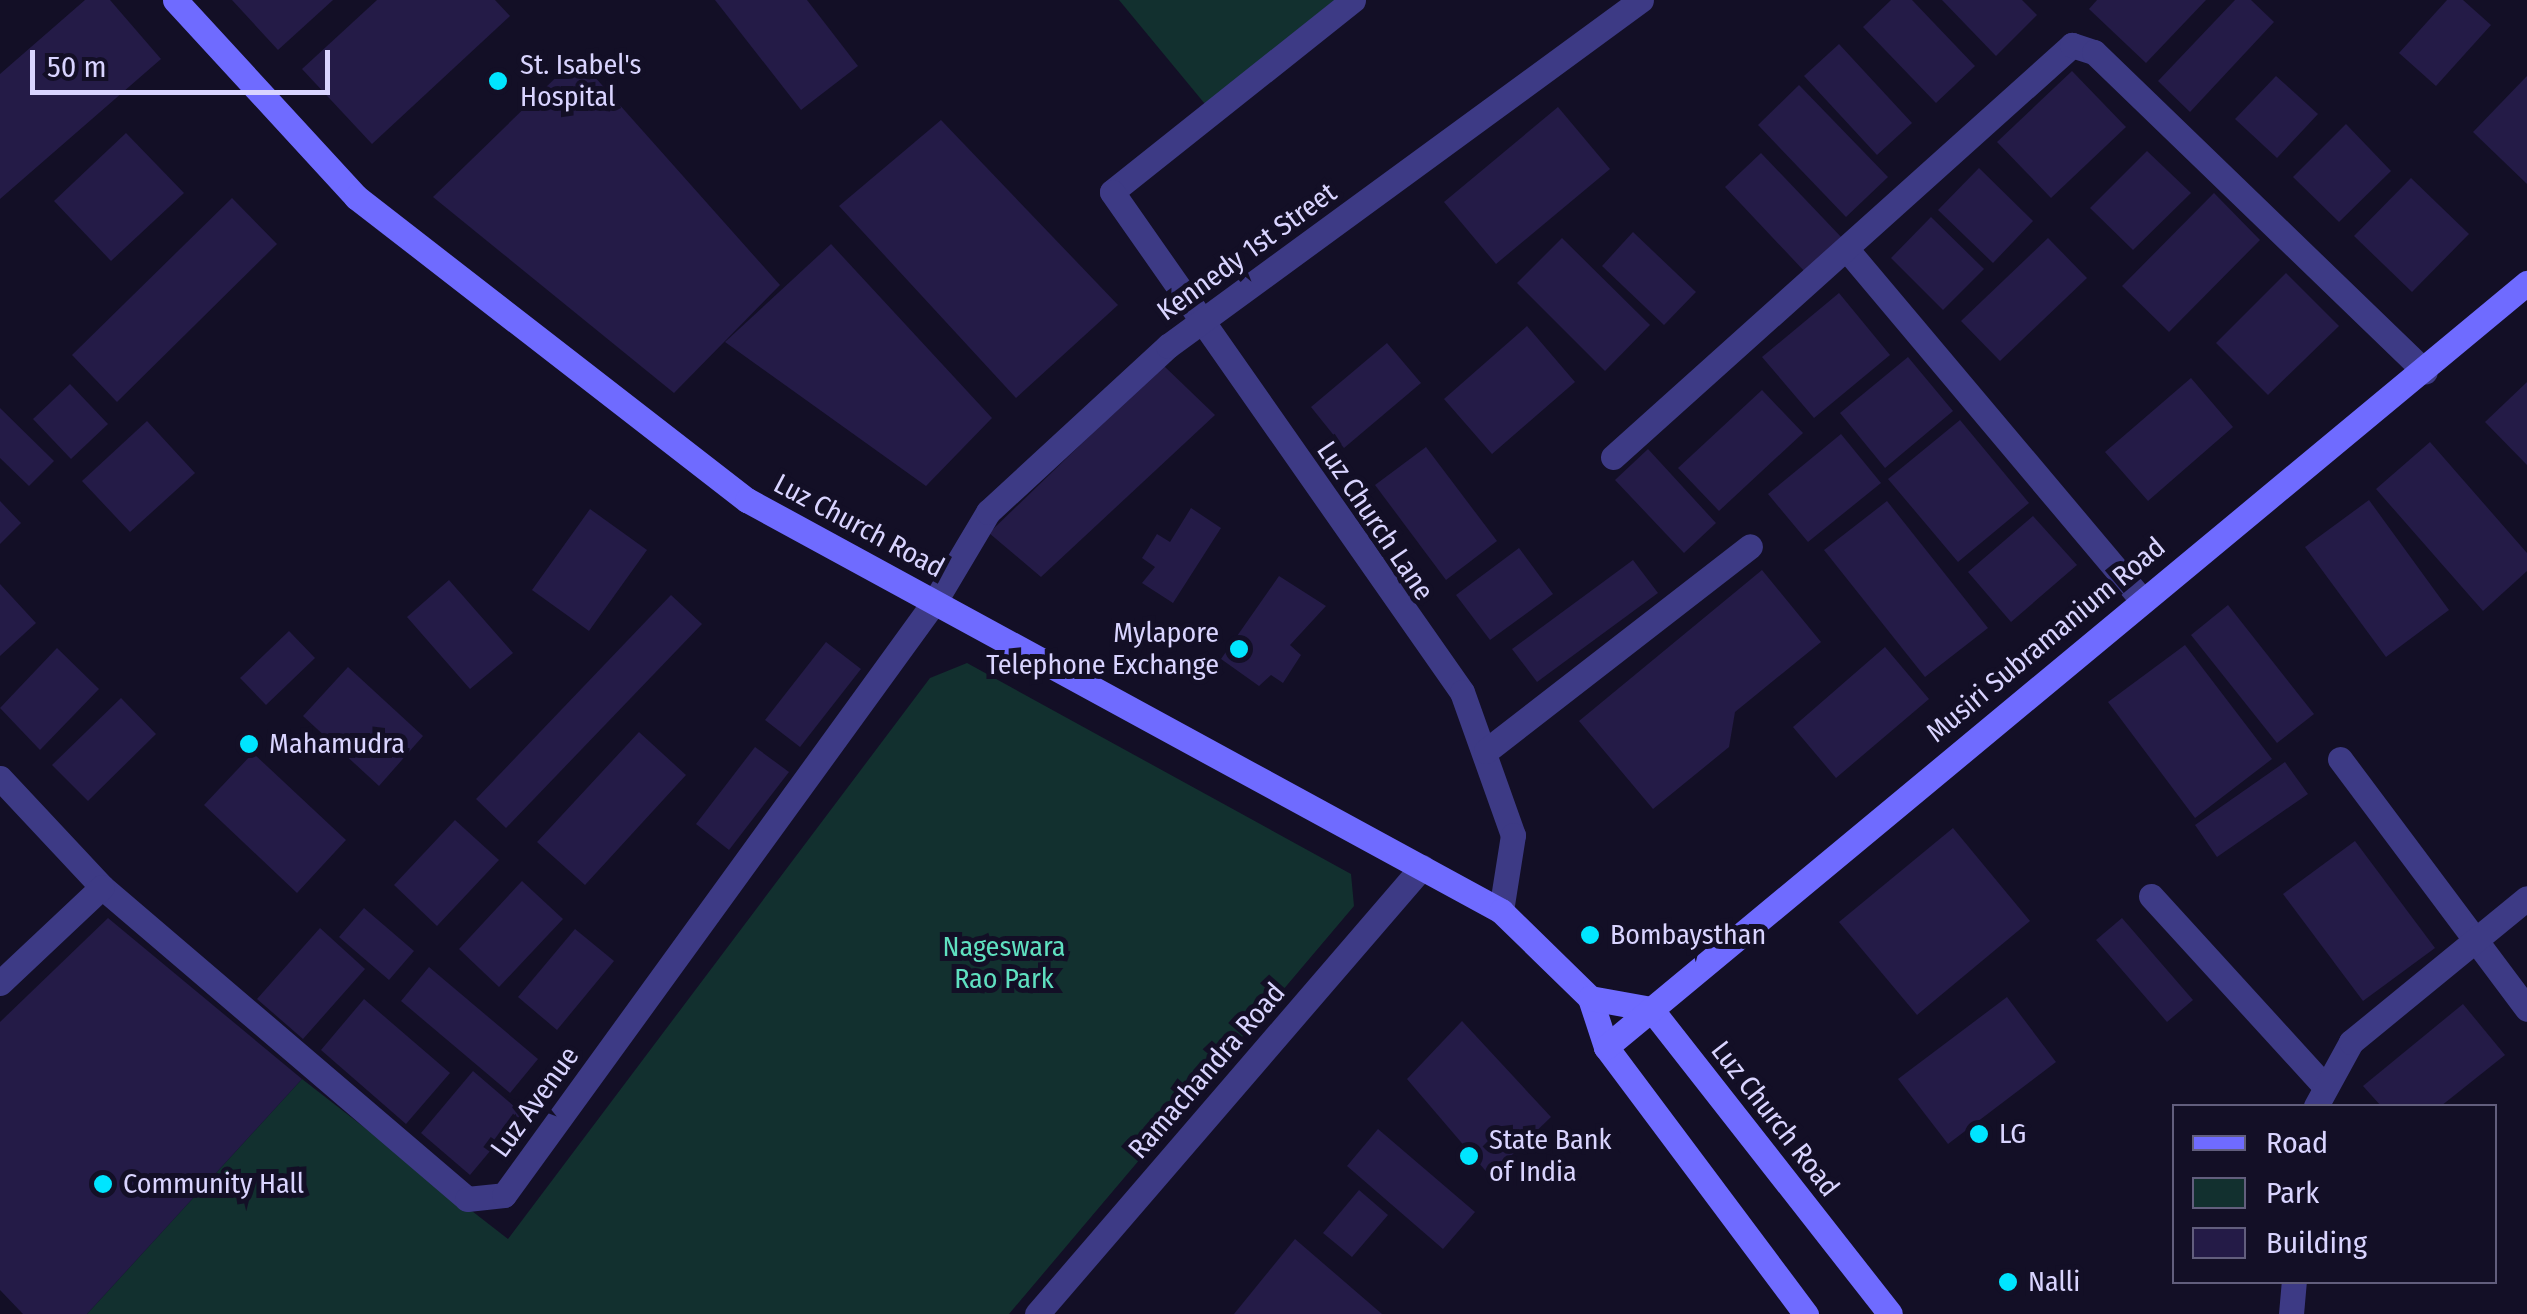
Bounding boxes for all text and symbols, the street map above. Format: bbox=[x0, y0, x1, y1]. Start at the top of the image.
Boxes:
scale bar bbox=[35, 30, 335, 92]
place label: St. Isabel's Hospital bbox=[520, 48, 642, 114]
text: 50 m bbox=[47, 49, 107, 85]
marker: St. Isabel's Hospital bbox=[485, 68, 511, 94]
street label: Kennedy 1st Street bbox=[1151, 176, 1343, 328]
street label: Luz Church Lane bbox=[1310, 435, 1440, 607]
street label: Luz Church Road bbox=[768, 467, 950, 585]
street label: Musiri Subramanium Road bbox=[1920, 530, 2172, 750]
place label: Mylapore Telephone Exchange bbox=[986, 616, 1219, 682]
marker: Mylapore Telephone Exchange bbox=[1228, 638, 1250, 660]
place label: Mahamudra bbox=[269, 727, 405, 761]
marker: Mahamudra bbox=[238, 733, 260, 755]
place label: Bombaysthan bbox=[1610, 918, 1766, 952]
marker: Bombaysthan bbox=[1579, 924, 1601, 946]
park label: Nageswara Rao Park bbox=[942, 930, 1066, 996]
street label: Ramachandra Road bbox=[1122, 976, 1292, 1166]
street label: Luz Church Road bbox=[1704, 1035, 1846, 1203]
street label: Luz Avenue bbox=[484, 1040, 586, 1164]
legend bbox=[2172, 1104, 2497, 1284]
place label: LG bbox=[1999, 1117, 2026, 1151]
place label: State Bank of India bbox=[1489, 1123, 1612, 1189]
marker: LG bbox=[1968, 1123, 1990, 1145]
text: Road bbox=[2266, 1125, 2328, 1161]
marker: State Bank of India bbox=[1458, 1145, 1480, 1167]
place label: Community Hall bbox=[123, 1167, 304, 1201]
marker: Community Hall bbox=[92, 1173, 114, 1195]
text: Park bbox=[2266, 1175, 2319, 1211]
text: Building bbox=[2266, 1225, 2367, 1261]
place label: Nalli bbox=[2028, 1265, 2080, 1299]
marker: Nalli bbox=[1997, 1271, 2019, 1293]

